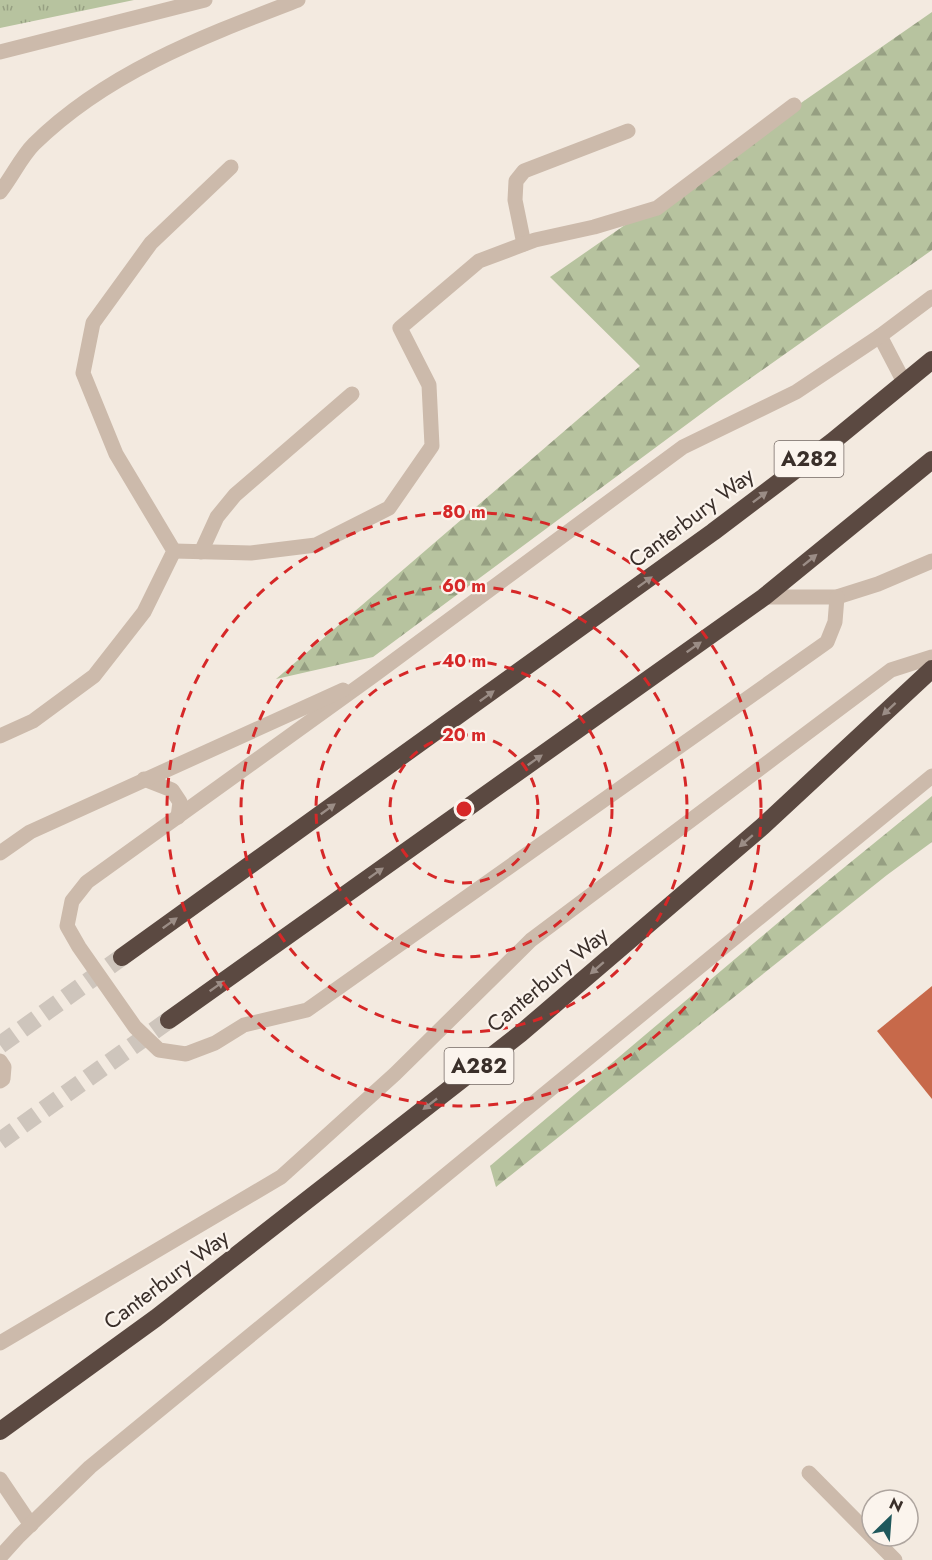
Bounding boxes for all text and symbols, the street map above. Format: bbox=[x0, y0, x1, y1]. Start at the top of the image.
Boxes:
road number: A282 bbox=[774, 441, 844, 477]
street label: Canterbury Way bbox=[622, 459, 761, 575]
one-way arrow bbox=[752, 491, 767, 503]
text: 80 m bbox=[442, 499, 486, 525]
one-way arrow bbox=[802, 554, 818, 567]
text: 60 m bbox=[442, 573, 486, 599]
one-way arrow bbox=[636, 576, 652, 588]
one-way arrow bbox=[685, 641, 701, 653]
text: 40 m bbox=[442, 648, 486, 674]
one-way arrow bbox=[478, 690, 494, 702]
one-way arrow bbox=[882, 702, 897, 715]
text: 20 m bbox=[442, 722, 486, 748]
one-way arrow bbox=[526, 754, 542, 766]
centre of rings bbox=[454, 799, 474, 819]
one-way arrow bbox=[321, 804, 336, 816]
one-way arrow bbox=[739, 834, 754, 847]
one-way arrow bbox=[368, 868, 384, 879]
one-way arrow bbox=[161, 917, 177, 929]
street label: Canterbury Way bbox=[479, 918, 615, 1039]
one-way arrow bbox=[590, 961, 605, 974]
one-way arrow bbox=[208, 980, 224, 992]
road number: A282 bbox=[444, 1048, 514, 1084]
one-way arrow bbox=[422, 1098, 438, 1111]
street label: Canterbury Way bbox=[97, 1221, 236, 1337]
north arrow bbox=[860, 1488, 920, 1548]
text: N bbox=[886, 1492, 907, 1518]

